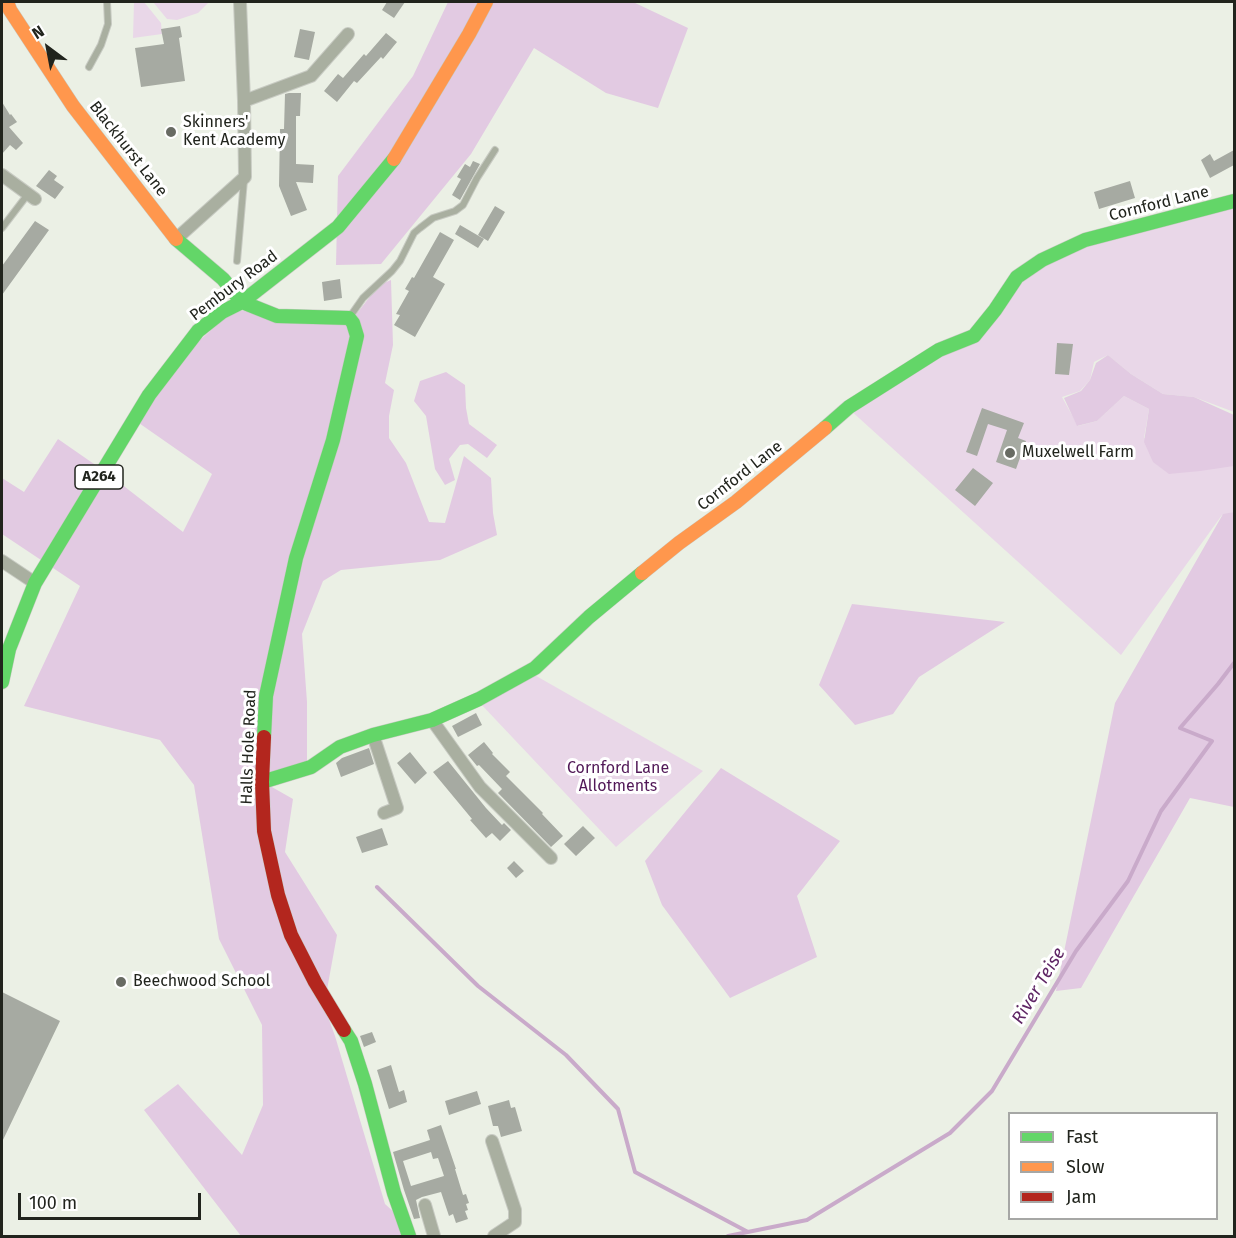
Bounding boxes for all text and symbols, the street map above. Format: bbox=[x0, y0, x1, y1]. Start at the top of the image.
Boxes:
north arrow bbox=[18, 18, 78, 78]
text: N bbox=[29, 21, 48, 43]
street label: Blackhurst Lane bbox=[85, 98, 171, 200]
place label: Skinners' Kent Academy bbox=[183, 113, 285, 151]
marker: Skinners' Kent Academy bbox=[164, 125, 178, 139]
street label: Cornford Lane bbox=[1107, 182, 1211, 226]
street label: Pembury Road bbox=[186, 247, 282, 325]
street label: Cornford Lane bbox=[694, 437, 786, 515]
place label: Muxelwell Farm bbox=[1022, 443, 1134, 463]
marker: Muxelwell Farm bbox=[1003, 446, 1017, 460]
road number: A264 bbox=[75, 465, 123, 489]
street label: Halls Hole Road bbox=[237, 689, 261, 805]
park label: Cornford Lane Allotments bbox=[567, 759, 669, 797]
water label: River Teise bbox=[1008, 944, 1070, 1028]
place label: Beechwood School bbox=[133, 972, 270, 992]
marker: Beechwood School bbox=[114, 975, 128, 989]
legend bbox=[1008, 1112, 1218, 1220]
text: Fast bbox=[1066, 1126, 1098, 1148]
text: Slow bbox=[1066, 1156, 1104, 1178]
scale bar bbox=[21, 1181, 204, 1219]
text: Jam bbox=[1066, 1186, 1097, 1208]
text: 100 m bbox=[29, 1192, 77, 1214]

